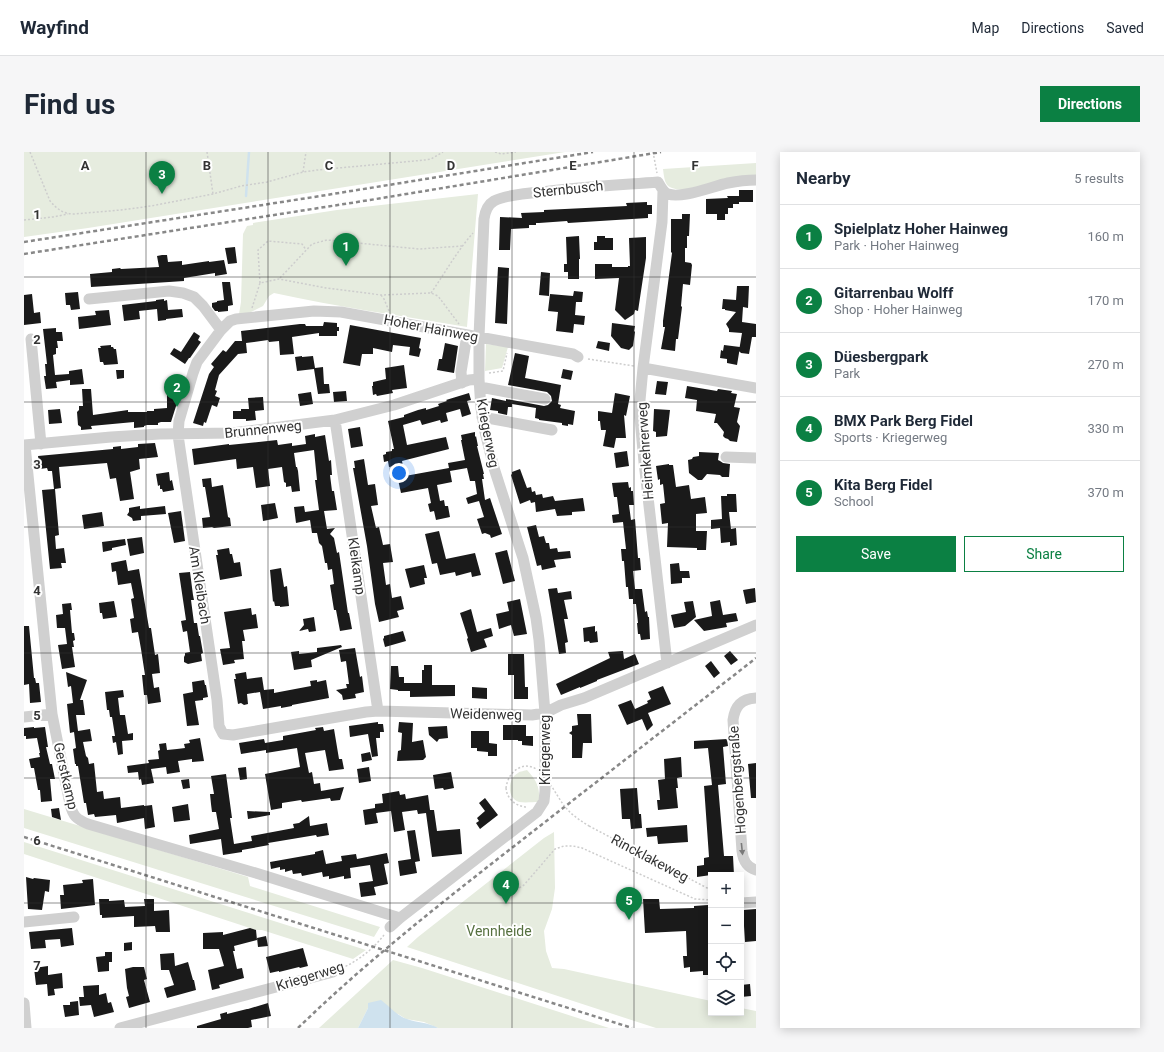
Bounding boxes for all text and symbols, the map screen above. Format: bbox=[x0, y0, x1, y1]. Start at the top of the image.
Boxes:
text: Wayfind bbox=[20, 16, 89, 39]
text: Map bbox=[972, 20, 999, 36]
text: Directions bbox=[1021, 20, 1084, 36]
text: Saved bbox=[1106, 20, 1144, 36]
button: Directions bbox=[1040, 86, 1140, 122]
text: Find us bbox=[24, 88, 115, 121]
text: A bbox=[81, 158, 90, 173]
text: B bbox=[203, 158, 211, 173]
text: C bbox=[325, 158, 334, 173]
text: D bbox=[447, 158, 455, 173]
text: E bbox=[569, 158, 577, 173]
text: F bbox=[691, 158, 699, 173]
pin: 3 bbox=[149, 161, 175, 194]
text: Nearby bbox=[796, 168, 851, 188]
text: 5 results bbox=[1074, 171, 1124, 186]
street label: Sternbusch bbox=[532, 177, 604, 201]
text: 1 bbox=[33, 207, 41, 222]
text: Spielplatz Hoher Hainweg bbox=[834, 220, 1008, 238]
text: 1 bbox=[805, 229, 813, 244]
text: 160 m bbox=[1087, 229, 1124, 244]
pin: 1 bbox=[333, 233, 359, 266]
text: Park · Hoher Hainweg bbox=[834, 238, 959, 253]
text: Gitarrenbau Wolff bbox=[834, 284, 953, 302]
text: 2 bbox=[805, 293, 813, 308]
text: 170 m bbox=[1087, 293, 1124, 308]
text: Shop · Hoher Hainweg bbox=[834, 302, 962, 317]
street label: Hoher Hainweg bbox=[382, 311, 480, 345]
text: 2 bbox=[33, 332, 41, 347]
text: Düesbergpark bbox=[834, 348, 928, 366]
text: 3 bbox=[805, 357, 813, 372]
text: 270 m bbox=[1087, 357, 1124, 372]
text: Park bbox=[834, 366, 860, 381]
pin: 2 bbox=[164, 374, 190, 407]
street label: Kriegerweg bbox=[473, 397, 503, 469]
street label: Heimkehrerweg bbox=[634, 402, 656, 500]
text: BMX Park Berg Fidel bbox=[834, 412, 973, 430]
street label: Brunnenweg bbox=[224, 417, 302, 441]
text: 4 bbox=[805, 421, 813, 436]
text: 330 m bbox=[1087, 421, 1124, 436]
text: Sports · Kriegerweg bbox=[834, 430, 947, 445]
text: 3 bbox=[33, 457, 41, 472]
your location bbox=[389, 463, 409, 483]
text: Kita Berg Fidel bbox=[834, 476, 932, 494]
text: 5 bbox=[805, 485, 813, 500]
text: 370 m bbox=[1087, 485, 1124, 500]
text: School bbox=[834, 494, 874, 509]
street label: Kleikamp bbox=[345, 536, 369, 596]
button: Save bbox=[796, 536, 956, 572]
button: Share bbox=[964, 536, 1124, 572]
street label: Am Kleibach bbox=[186, 545, 214, 625]
text: 4 bbox=[33, 583, 41, 598]
street label: Weidenweg bbox=[450, 705, 522, 723]
text: 5 bbox=[33, 708, 41, 723]
street label: Kriegerweg bbox=[537, 715, 553, 785]
street label: Hogenbergstraße bbox=[725, 725, 749, 835]
street label: Gerstkamp bbox=[51, 741, 82, 811]
street label: Rincklakeweg bbox=[609, 831, 691, 885]
text: 6 bbox=[33, 833, 41, 848]
one-way arrow bbox=[739, 843, 745, 855]
pin: 4 bbox=[493, 871, 519, 904]
map controls bbox=[708, 872, 744, 1016]
button: + bbox=[708, 872, 744, 908]
pin: 5 bbox=[616, 887, 642, 920]
button: − bbox=[708, 908, 744, 944]
park label: Vennheide bbox=[466, 923, 532, 939]
button: locate bbox=[708, 944, 744, 980]
text: 7 bbox=[33, 958, 41, 973]
street label: Kriegerweg bbox=[274, 958, 346, 994]
button: layers bbox=[708, 980, 744, 1016]

